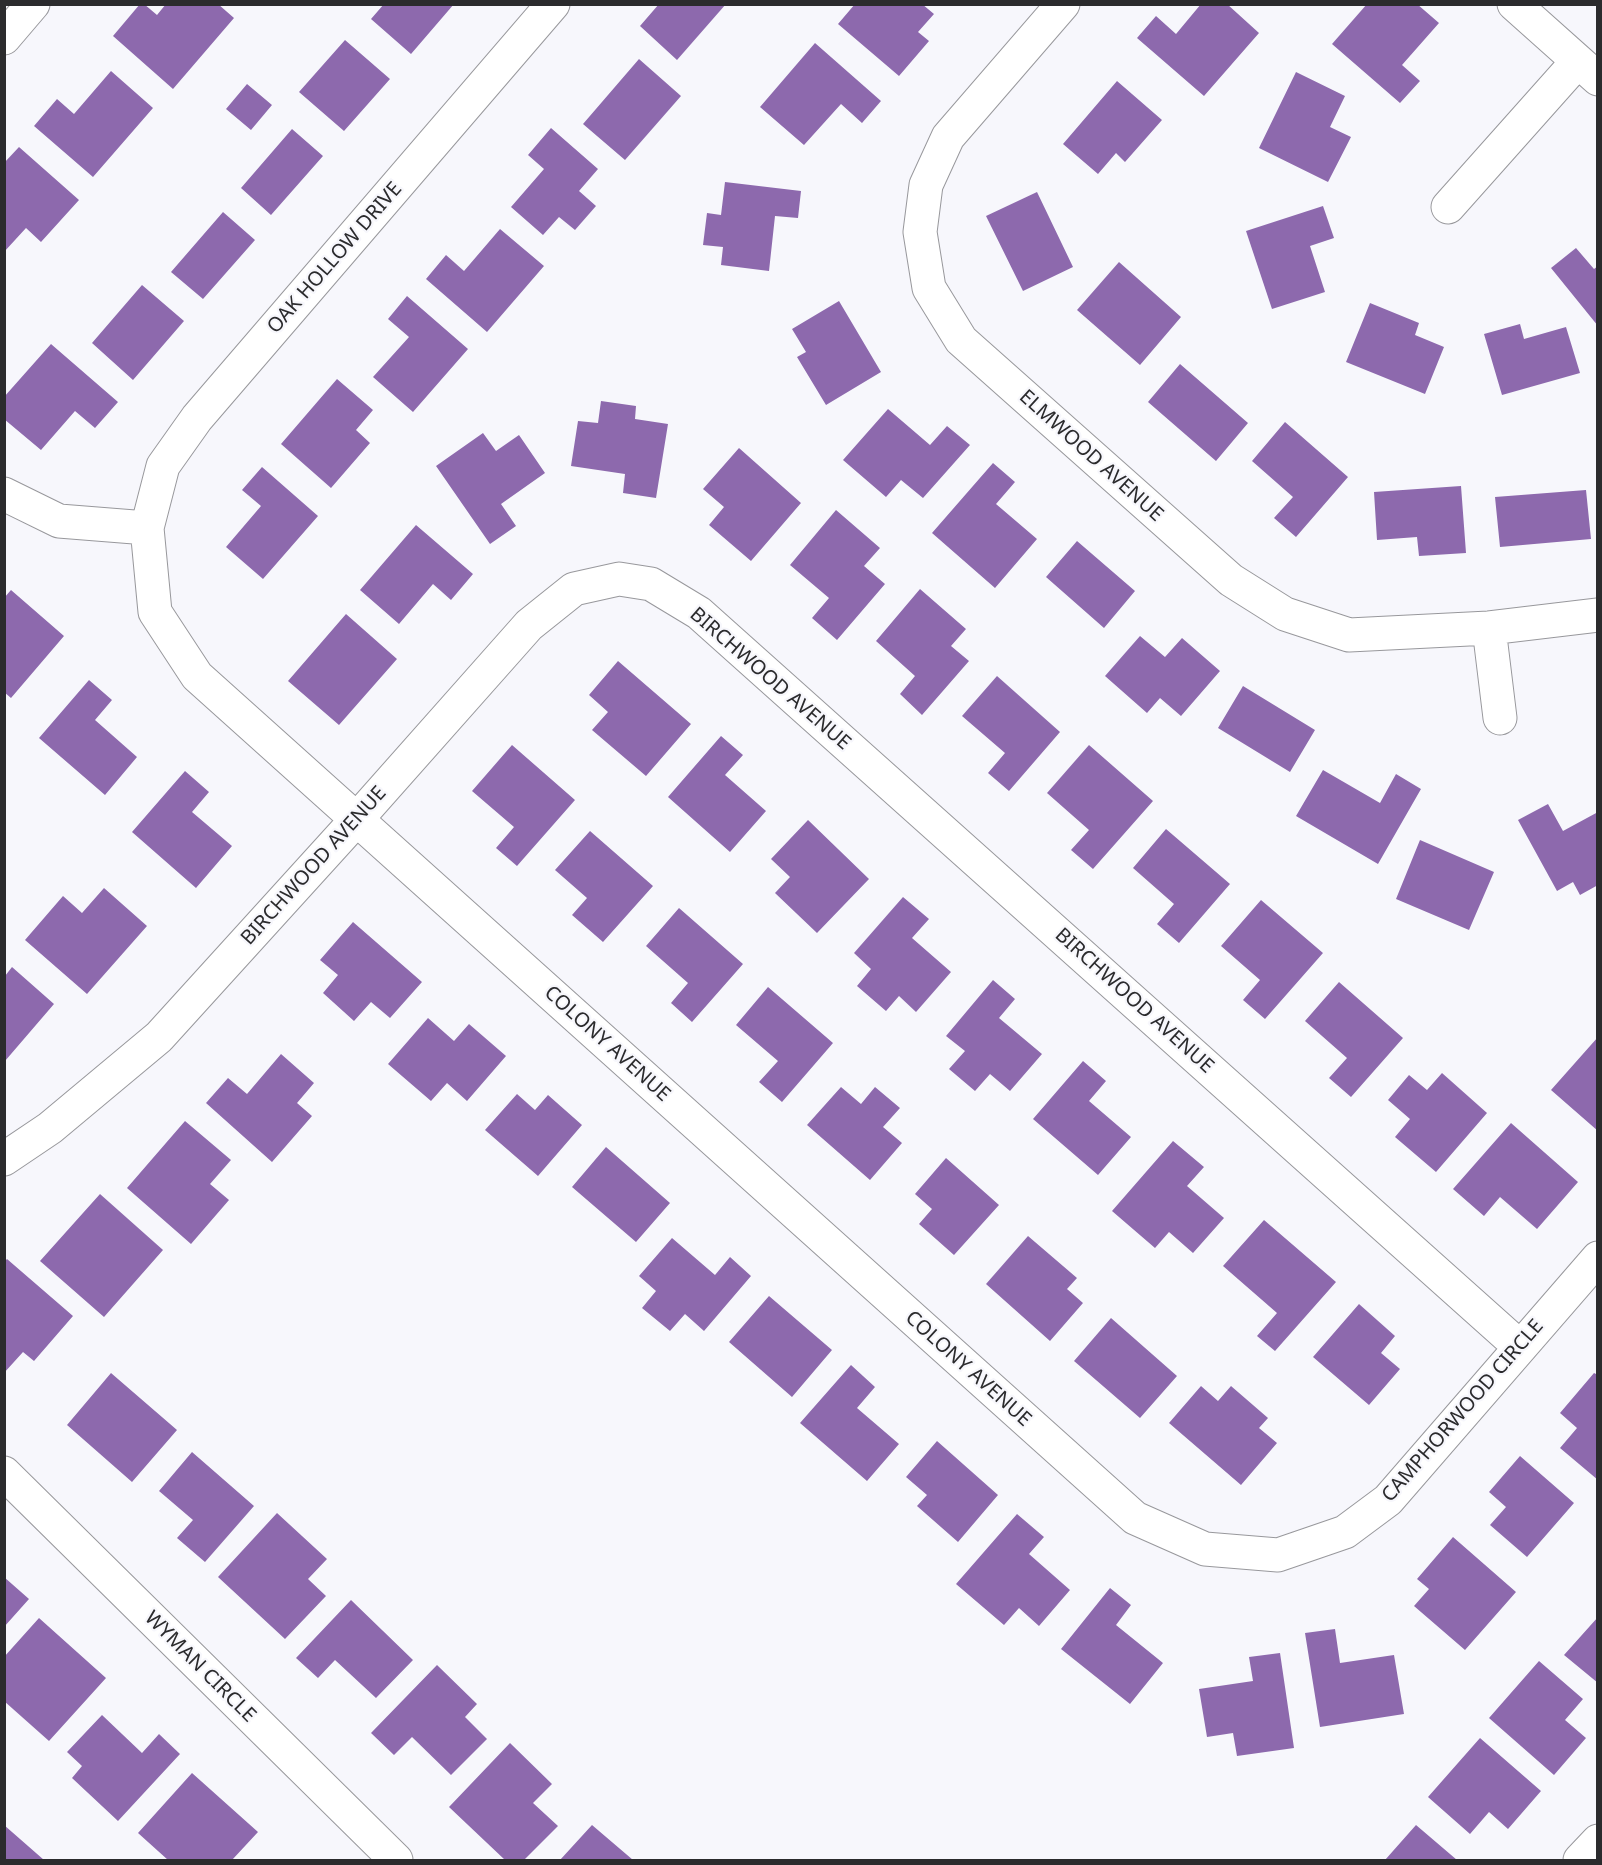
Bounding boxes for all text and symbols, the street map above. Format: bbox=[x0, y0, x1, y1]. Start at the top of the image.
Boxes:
street label: OAK HOLLOW DRIVE bbox=[263, 177, 407, 339]
street label: ELMWOOD AVENUE bbox=[1014, 385, 1168, 527]
street label: BIRCHWOOD AVENUE bbox=[685, 603, 855, 755]
street label: BIRCHWOOD AVENUE bbox=[236, 782, 392, 950]
street label: BIRCHWOOD AVENUE bbox=[1050, 923, 1218, 1079]
street label: COLONY AVENUE bbox=[539, 981, 675, 1107]
street label: COLONY AVENUE bbox=[900, 1306, 1036, 1432]
street label: CAMPHORWOOD CIRCLE bbox=[1377, 1315, 1549, 1507]
street label: WYMAN CIRCLE bbox=[139, 1606, 261, 1728]

